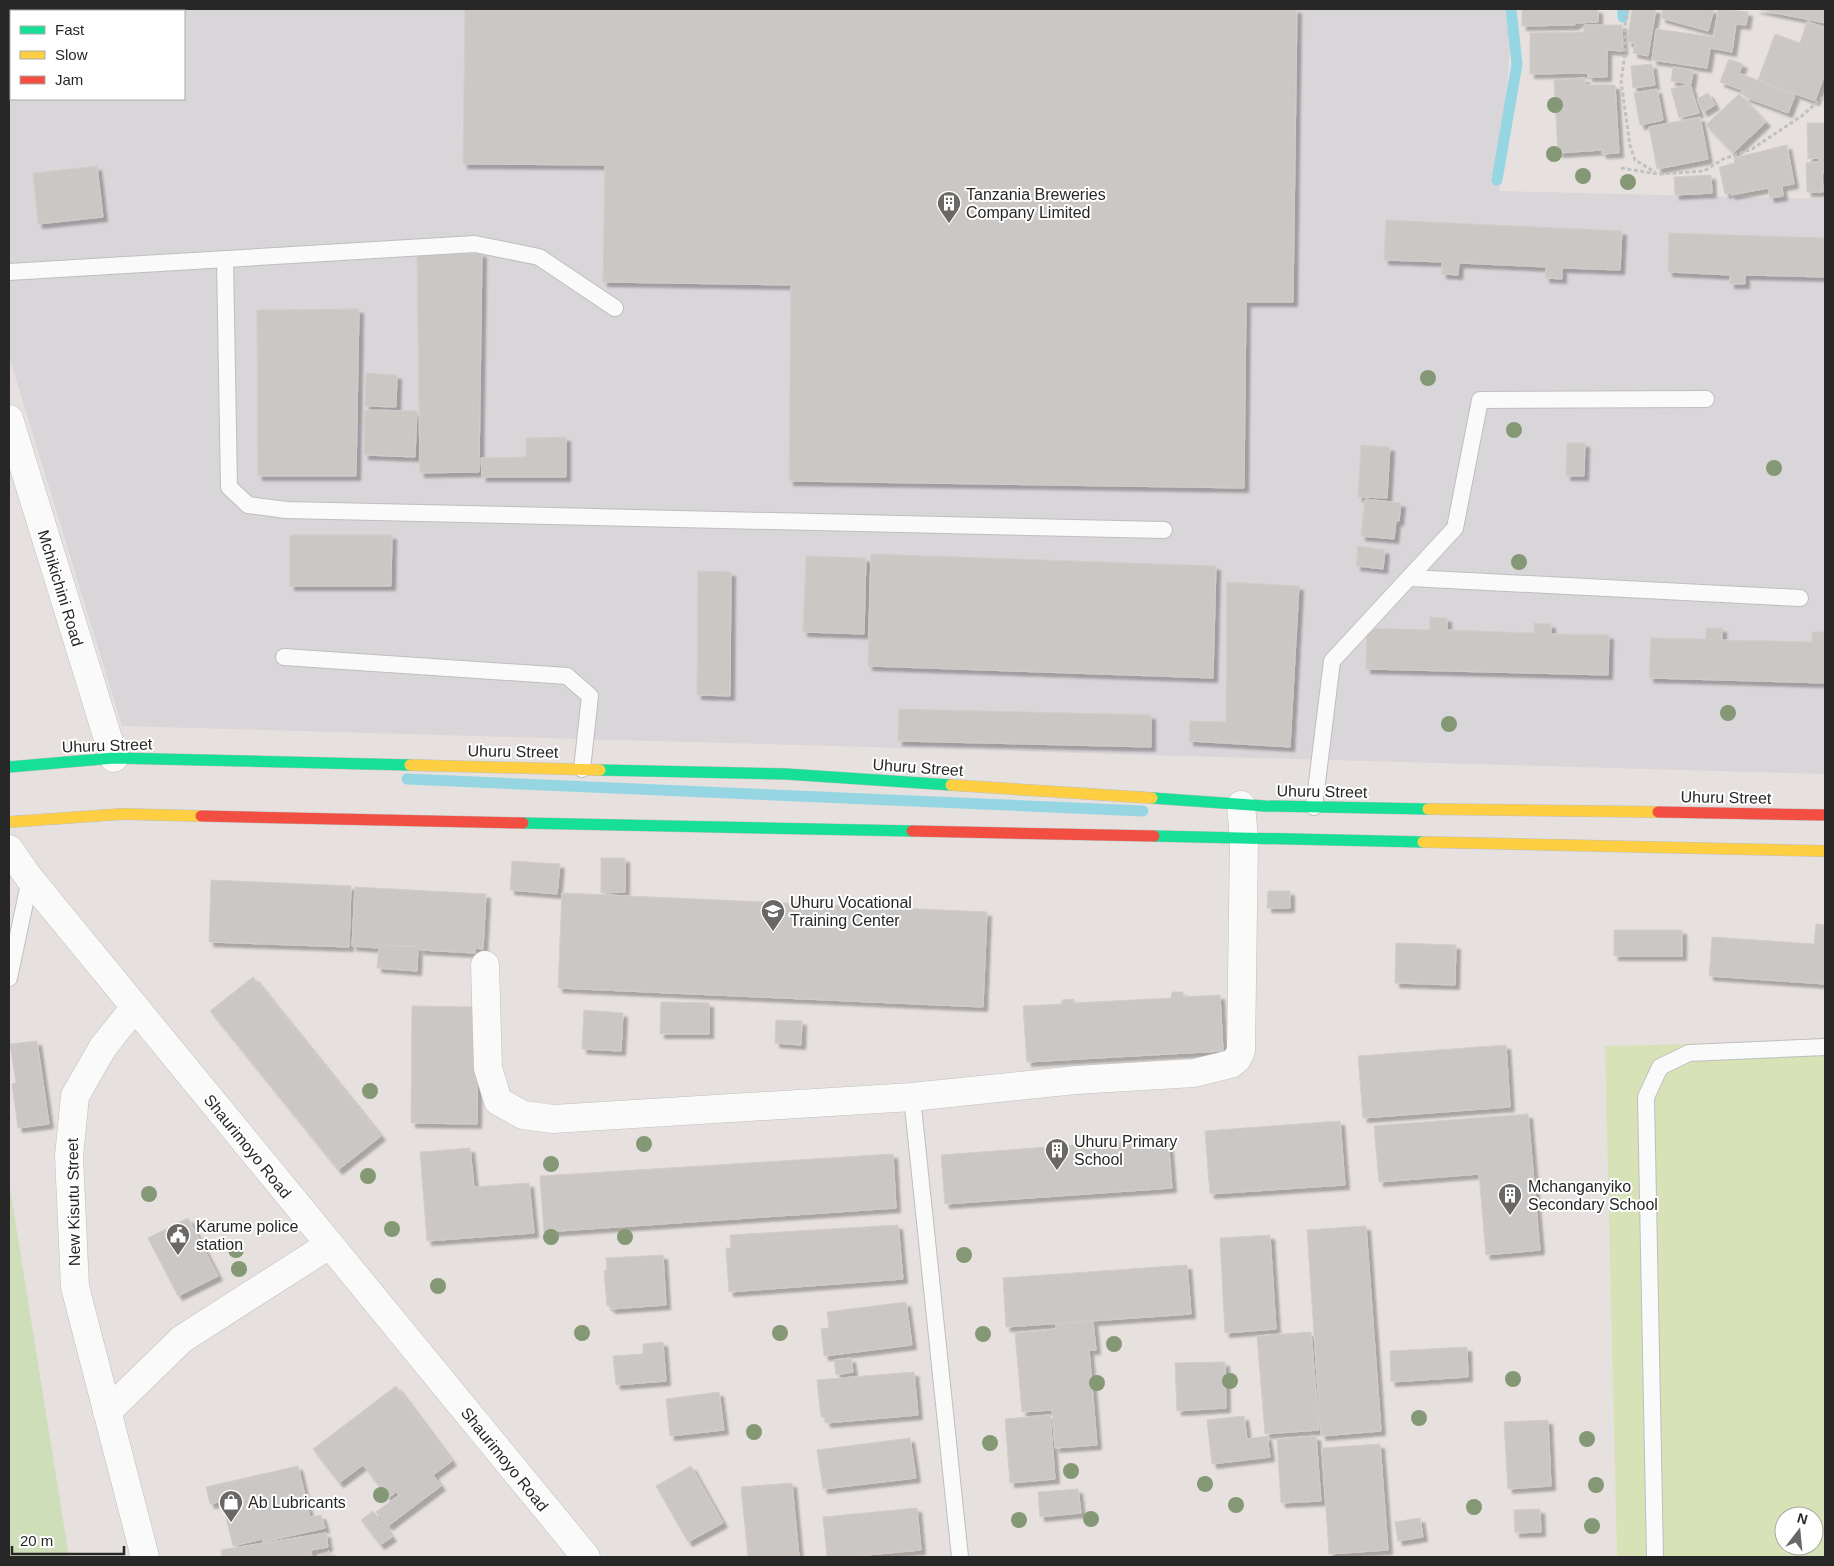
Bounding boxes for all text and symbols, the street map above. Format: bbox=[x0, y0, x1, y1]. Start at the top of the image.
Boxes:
legend bbox=[10, 10, 185, 100]
text: Fast bbox=[55, 21, 85, 38]
text: Slow bbox=[55, 46, 88, 63]
text: Jam bbox=[55, 71, 83, 88]
place label: Tanzania Breweries Company Limited bbox=[966, 186, 1106, 221]
building icon: Tanzania Breweries Company Limited bbox=[936, 190, 962, 224]
street label: Mchikichini Road bbox=[35, 528, 86, 648]
street label: Uhuru Street bbox=[61, 735, 153, 756]
street label: Uhuru Street bbox=[467, 742, 559, 761]
street label: Uhuru Street bbox=[872, 756, 964, 779]
street label: Uhuru Street bbox=[1276, 782, 1368, 801]
street label: Uhuru Street bbox=[1680, 788, 1772, 807]
place label: Uhuru Vocational Training Center bbox=[790, 894, 912, 929]
school or university icon: Uhuru Vocational Training Center bbox=[760, 898, 786, 932]
street label: Shaurimoyo Road bbox=[201, 1091, 295, 1201]
place label: Uhuru Primary School bbox=[1074, 1133, 1177, 1168]
street label: New Kisutu Street bbox=[64, 1137, 83, 1266]
building icon: Uhuru Primary School bbox=[1044, 1137, 1070, 1171]
place label: Mchanganyiko Secondary School bbox=[1528, 1178, 1658, 1213]
building icon: Mchanganyiko Secondary School bbox=[1497, 1182, 1523, 1216]
place label: Karume police station bbox=[196, 1218, 298, 1253]
public building icon: Karume police station bbox=[165, 1222, 191, 1256]
street label: Shaurimoyo Road bbox=[458, 1404, 552, 1514]
shop icon: Ab Lubricants bbox=[218, 1489, 244, 1523]
place label: Ab Lubricants bbox=[248, 1494, 346, 1511]
north arrow bbox=[1774, 1506, 1824, 1556]
text: N bbox=[1796, 1509, 1810, 1528]
scale bar bbox=[12, 1524, 125, 1556]
text: 20 m bbox=[20, 1532, 53, 1549]

